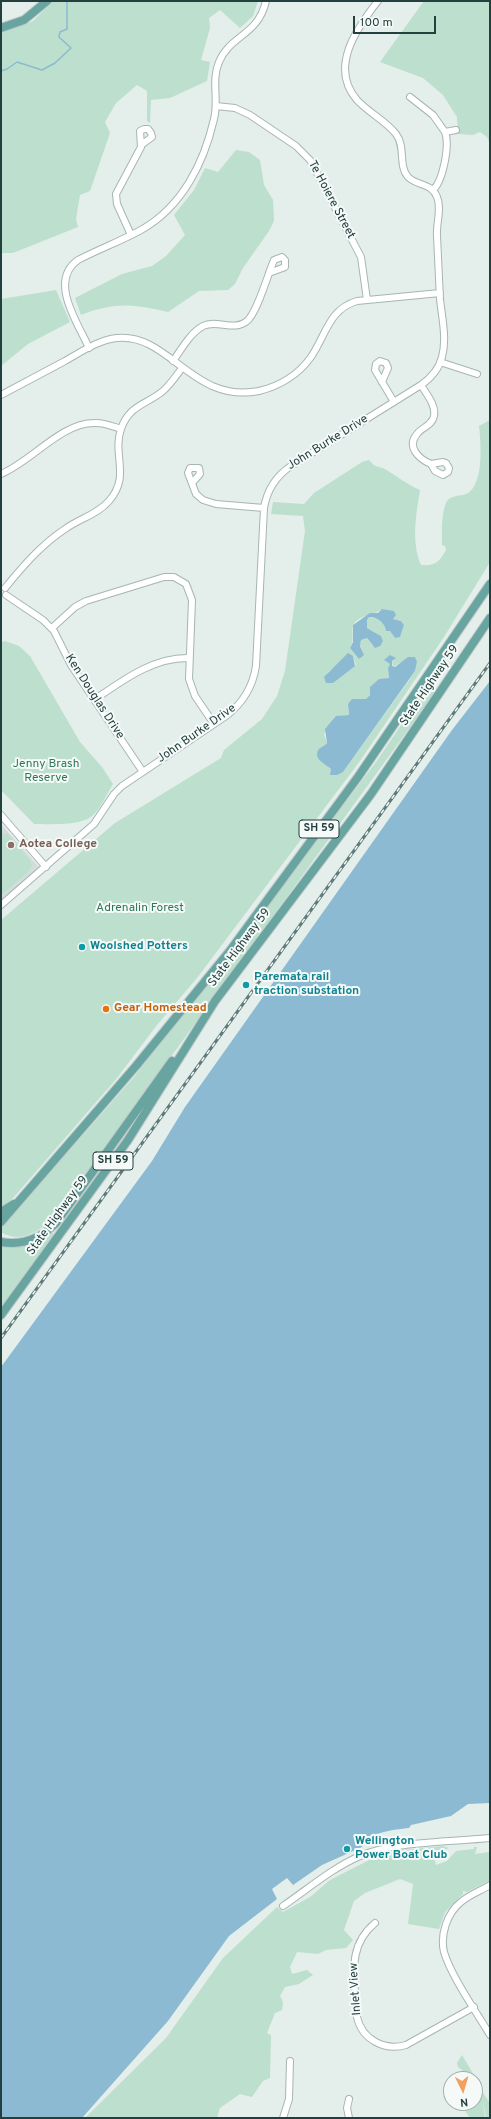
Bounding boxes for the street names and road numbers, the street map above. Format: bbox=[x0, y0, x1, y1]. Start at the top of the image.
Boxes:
street label: Te Hoiere Street bbox=[304, 158, 358, 242]
street label: John Burke Drive bbox=[285, 412, 371, 474]
street label: State Highway 59 bbox=[398, 643, 462, 729]
street label: Ken Douglas Drive bbox=[61, 652, 127, 742]
street label: John Burke Drive bbox=[155, 701, 239, 767]
road number: SH 59 bbox=[299, 820, 339, 838]
street label: State Highway 59 bbox=[206, 906, 274, 990]
road number: SH 59 bbox=[93, 1152, 133, 1170]
street label: State Highway 59 bbox=[24, 1174, 92, 1258]
street label: Inlet View bbox=[347, 1962, 365, 2016]

